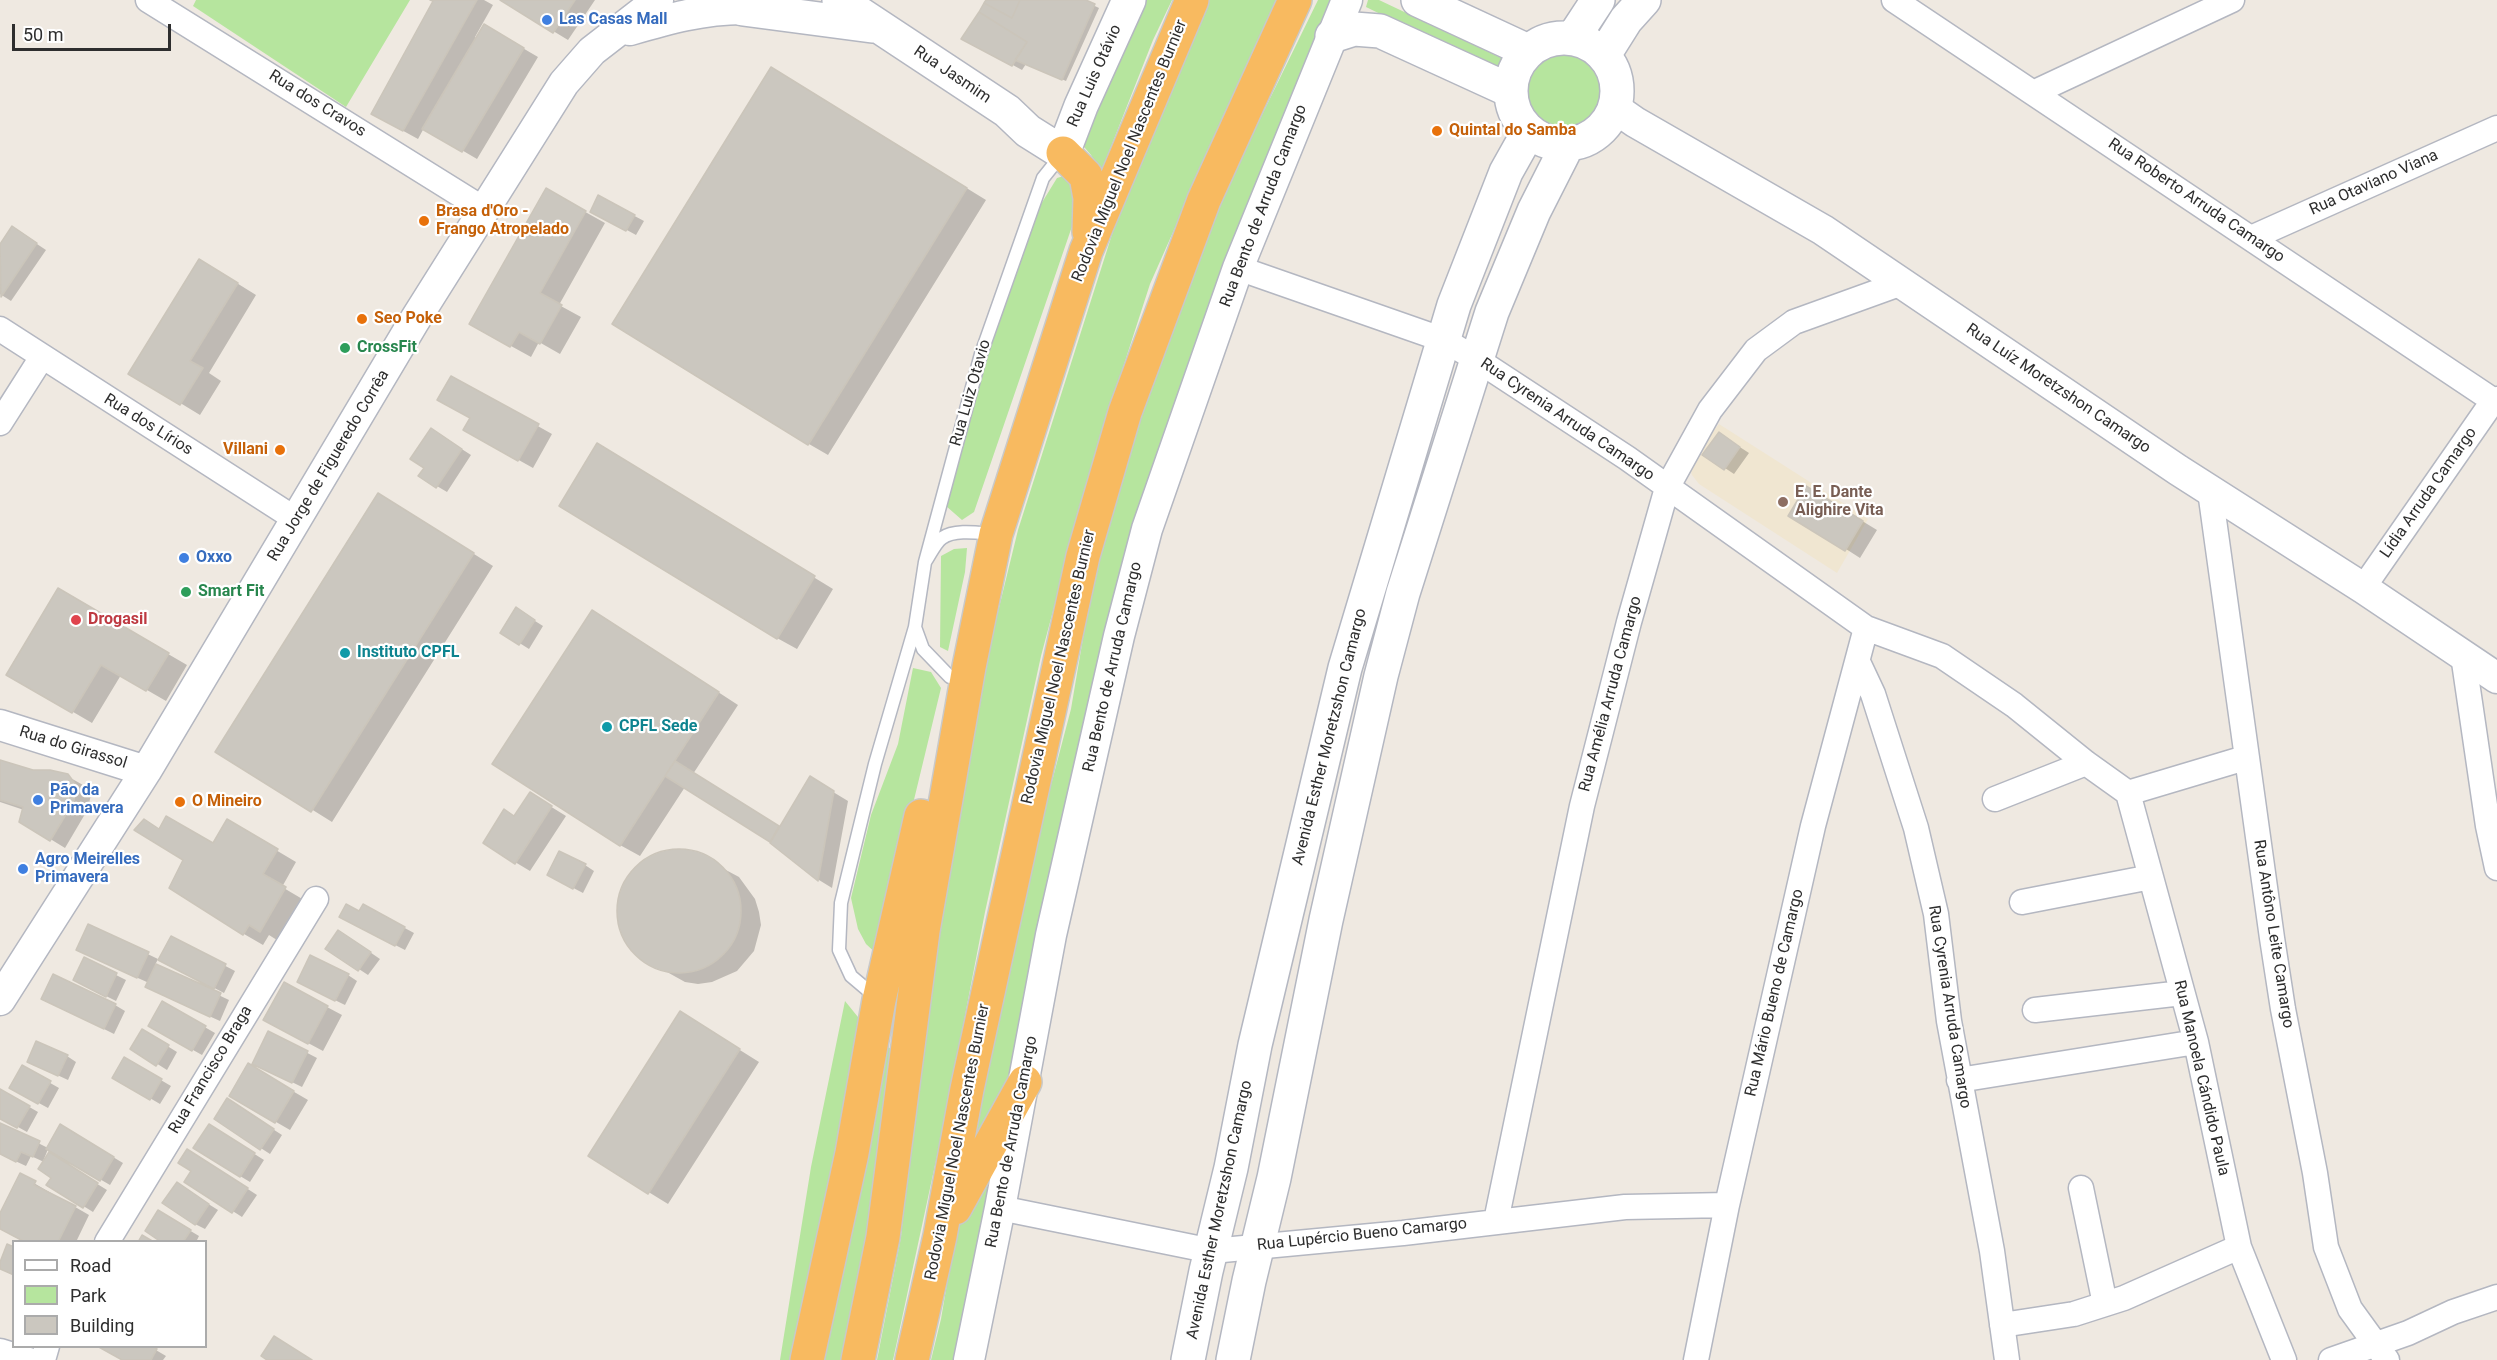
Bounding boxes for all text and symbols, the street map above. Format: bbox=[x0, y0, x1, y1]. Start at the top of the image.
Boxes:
place label: Las Casas Mall bbox=[559, 10, 667, 30]
scale bar bbox=[15, 12, 174, 50]
marker: Las Casas Mall bbox=[540, 13, 554, 27]
street label: Rodovia Miguel Noel Nascentes Burnier bbox=[1068, 17, 1192, 285]
street label: Rua Luis Otávio bbox=[1064, 22, 1126, 130]
text: 50 m bbox=[23, 24, 63, 45]
street label: Rua Jasmim bbox=[910, 42, 994, 108]
street label: Rua dos Cravos bbox=[265, 66, 369, 142]
street label: Rua Bento de Arruda Camargo bbox=[1216, 102, 1312, 310]
place label: Quintal do Samba bbox=[1449, 121, 1576, 141]
marker: Quintal do Samba bbox=[1430, 124, 1444, 138]
street label: Rua Roberto Arruda Camargo bbox=[2104, 135, 2288, 267]
street label: Rua Otaviano Viana bbox=[2307, 146, 2441, 220]
place label: Brasa d'Oro - Frango Atropelado bbox=[436, 202, 569, 240]
marker: Brasa d'Oro - Frango Atropelado bbox=[417, 214, 431, 228]
place label: Seo Poke bbox=[374, 309, 442, 329]
marker: Seo Poke bbox=[355, 312, 369, 326]
street label: Rua Luíz Moretzshon Camargo bbox=[1962, 320, 2154, 458]
place label: CrossFit bbox=[357, 338, 417, 358]
street label: Rua Luiz Otavio bbox=[947, 338, 995, 448]
marker: CrossFit bbox=[338, 341, 352, 355]
street label: Rua Cyrenia Arruda Camargo bbox=[1476, 355, 1658, 485]
street label: Rua Jorge de Figueredo Corrêa bbox=[264, 367, 394, 565]
street label: Rua dos Lírios bbox=[100, 390, 196, 460]
street label: Lídia Arruda Camargo bbox=[2377, 424, 2481, 562]
place label: Villani bbox=[223, 440, 268, 460]
marker: Villani bbox=[273, 443, 287, 457]
place label: E. E. Dante Alighire Vita bbox=[1795, 483, 1884, 521]
marker: E. E. Dante Alighire Vita bbox=[1776, 495, 1790, 509]
street label: Rodovia Miguel Noel Nascentes Burnier bbox=[1018, 528, 1100, 806]
place label: Oxxo bbox=[196, 548, 232, 568]
marker: Oxxo bbox=[177, 551, 191, 565]
street label: Rua Bento de Arruda Camargo bbox=[1079, 560, 1147, 774]
place label: Smart Fit bbox=[198, 582, 264, 602]
marker: Smart Fit bbox=[179, 585, 193, 599]
street label: Rua Amélia Arruda Camargo bbox=[1576, 594, 1646, 794]
street label: Avenida Esther Moretzshon Camargo bbox=[1289, 607, 1371, 867]
place label: Drogasil bbox=[88, 610, 147, 630]
marker: Drogasil bbox=[69, 613, 83, 627]
place label: Instituto CPFL bbox=[357, 643, 459, 663]
marker: Instituto CPFL bbox=[338, 646, 352, 660]
place label: CPFL Sede bbox=[619, 717, 697, 737]
marker: CPFL Sede bbox=[600, 720, 614, 734]
street label: Rua do Girassol bbox=[17, 723, 129, 773]
place label: Pão da Primavera bbox=[50, 781, 124, 819]
place label: O Mineiro bbox=[192, 792, 262, 812]
marker: Pão da Primavera bbox=[31, 793, 45, 807]
marker: O Mineiro bbox=[173, 795, 187, 809]
street label: Rua Antôno Leite Camargo bbox=[2249, 838, 2297, 1030]
place label: Agro Meirelles Primavera bbox=[35, 850, 140, 888]
marker: Agro Meirelles Primavera bbox=[16, 862, 30, 876]
street label: Rua Mário Bueno de Camargo bbox=[1742, 887, 1808, 1099]
street label: Rua Cyrenia Arruda Camargo bbox=[1923, 904, 1975, 1110]
street label: Rua Manoela Cándido Paula bbox=[2169, 978, 2233, 1178]
street label: Rua Francisco Braga bbox=[165, 1002, 257, 1138]
street label: Rodovia Miguel Noel Nascentes Burnier bbox=[922, 1002, 994, 1282]
street label: Rua Bento de Arruda Camargo bbox=[982, 1034, 1042, 1250]
street label: Avenida Esther Moretzshon Camargo bbox=[1183, 1079, 1257, 1341]
street label: Rua Lupércio Bueno Camargo bbox=[1256, 1214, 1468, 1256]
legend bbox=[12, 1240, 207, 1348]
text: Road bbox=[70, 1255, 111, 1276]
text: Park bbox=[70, 1285, 106, 1306]
text: Building bbox=[70, 1315, 134, 1336]

